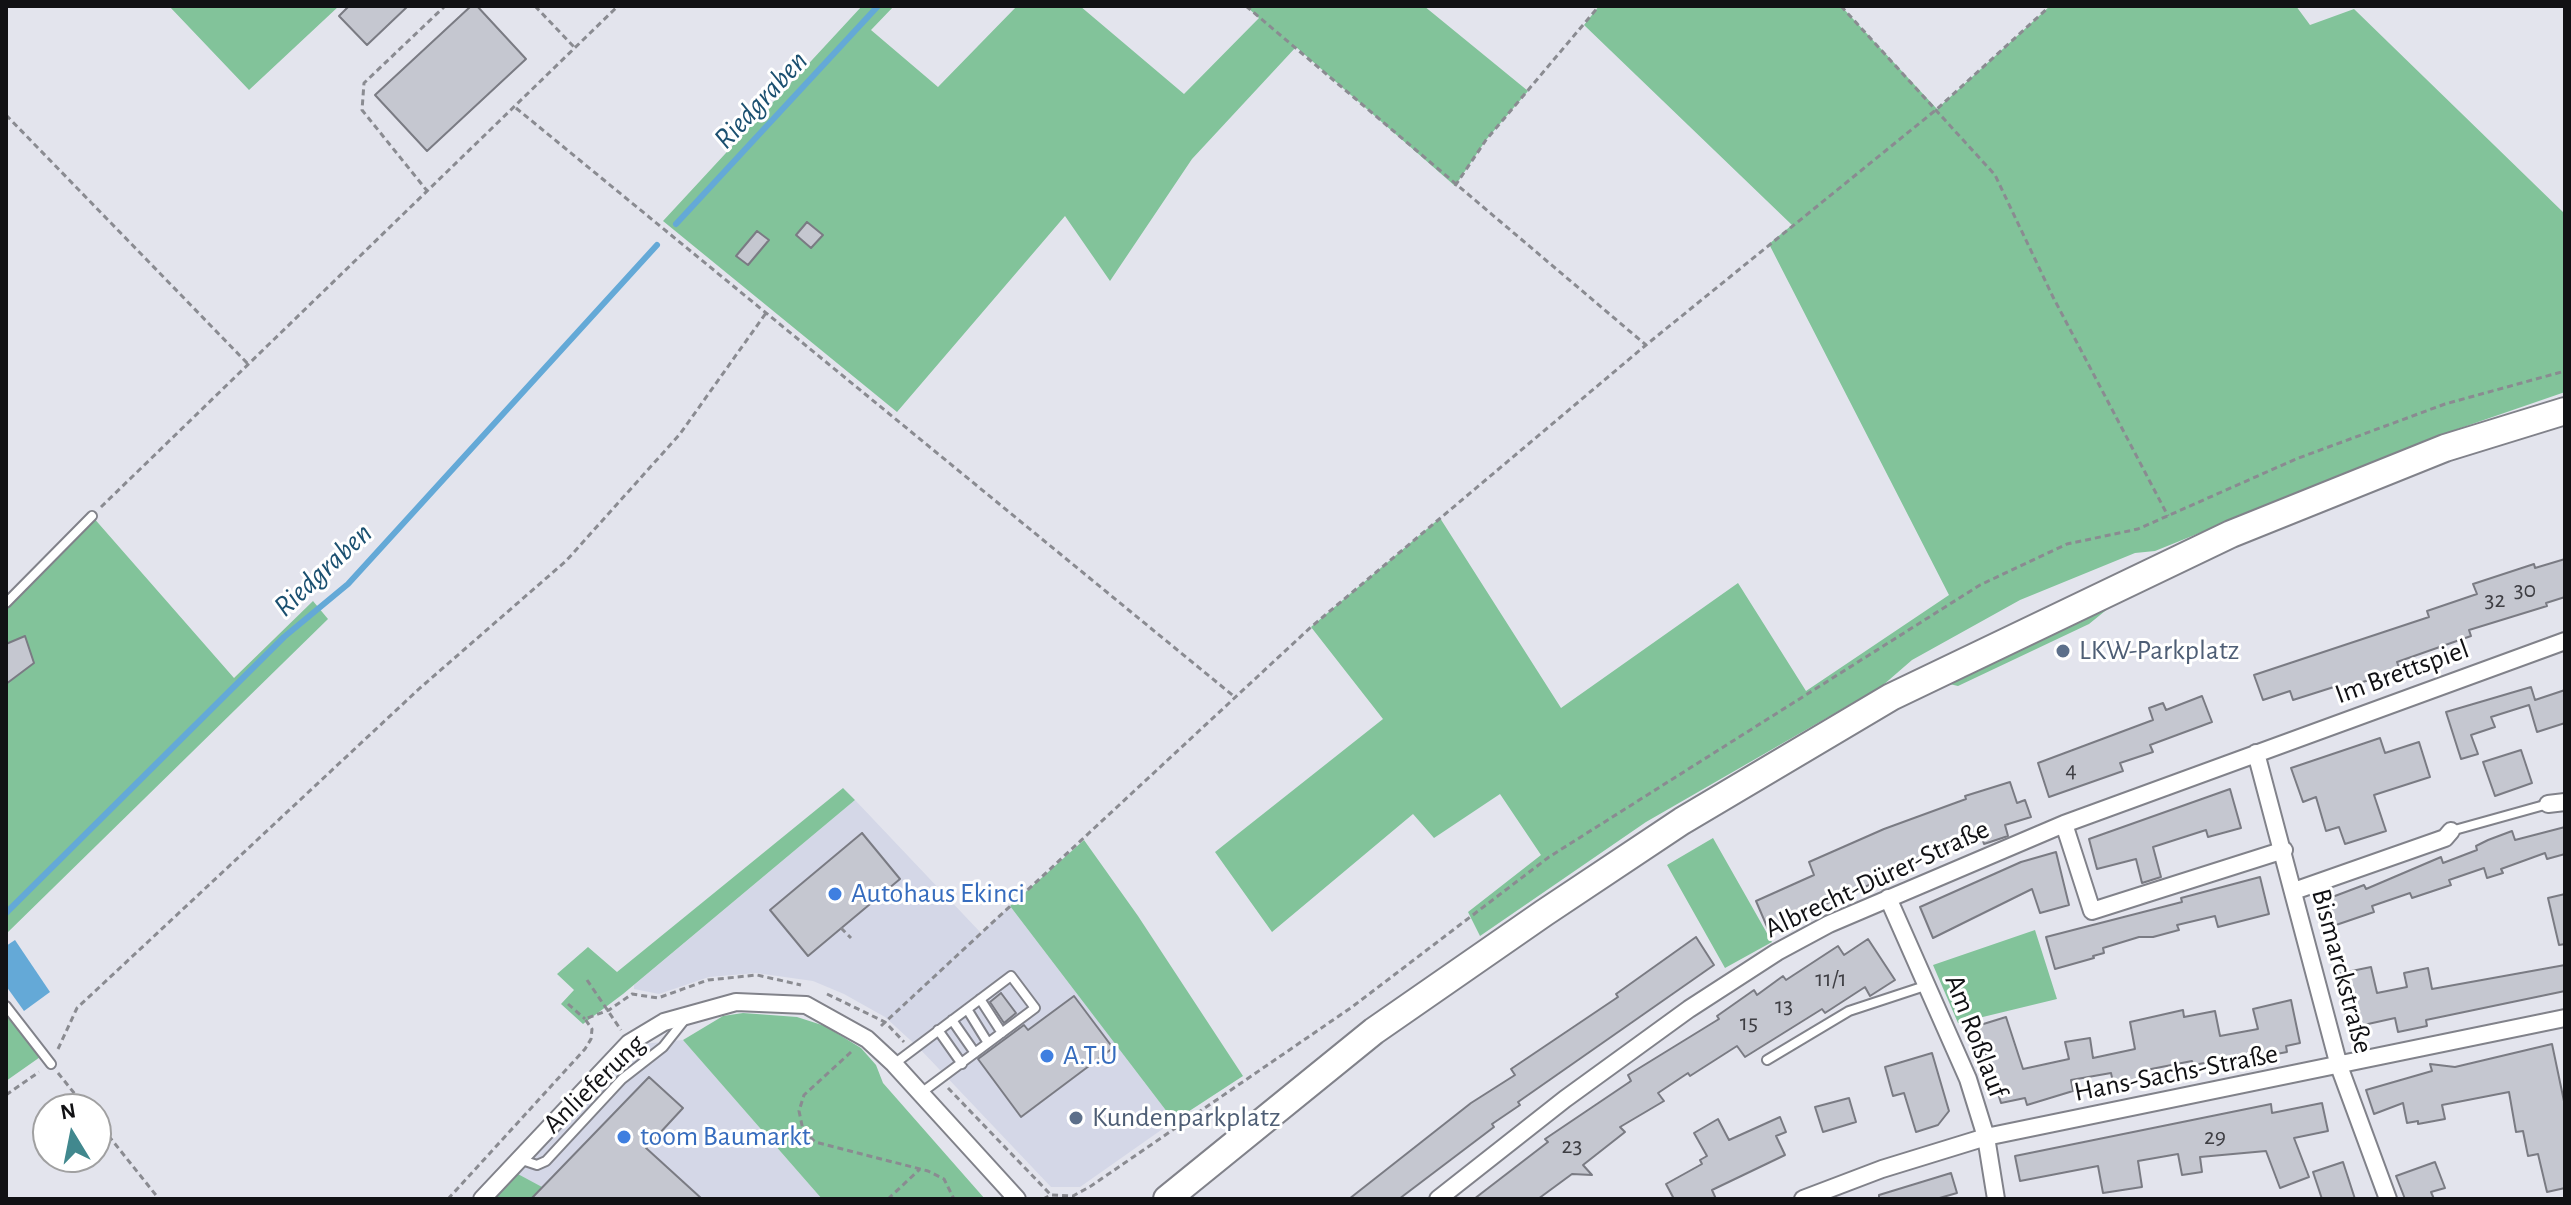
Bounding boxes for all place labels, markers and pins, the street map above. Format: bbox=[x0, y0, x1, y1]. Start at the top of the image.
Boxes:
place label: LKW-Parkplatz bbox=[2079, 634, 2239, 668]
marker: LKW-Parkplatz bbox=[2054, 642, 2072, 660]
place label: Autohaus Ekinci bbox=[851, 877, 1025, 911]
marker: Autohaus Ekinci bbox=[826, 885, 844, 903]
place label: A.T.U bbox=[1063, 1039, 1118, 1073]
marker: A.T.U bbox=[1038, 1047, 1056, 1065]
place label: Kundenparkplatz bbox=[1092, 1101, 1280, 1135]
marker: Kundenparkplatz bbox=[1067, 1109, 1085, 1127]
place label: toom Baumarkt bbox=[640, 1120, 811, 1154]
marker: toom Baumarkt bbox=[615, 1128, 633, 1146]

